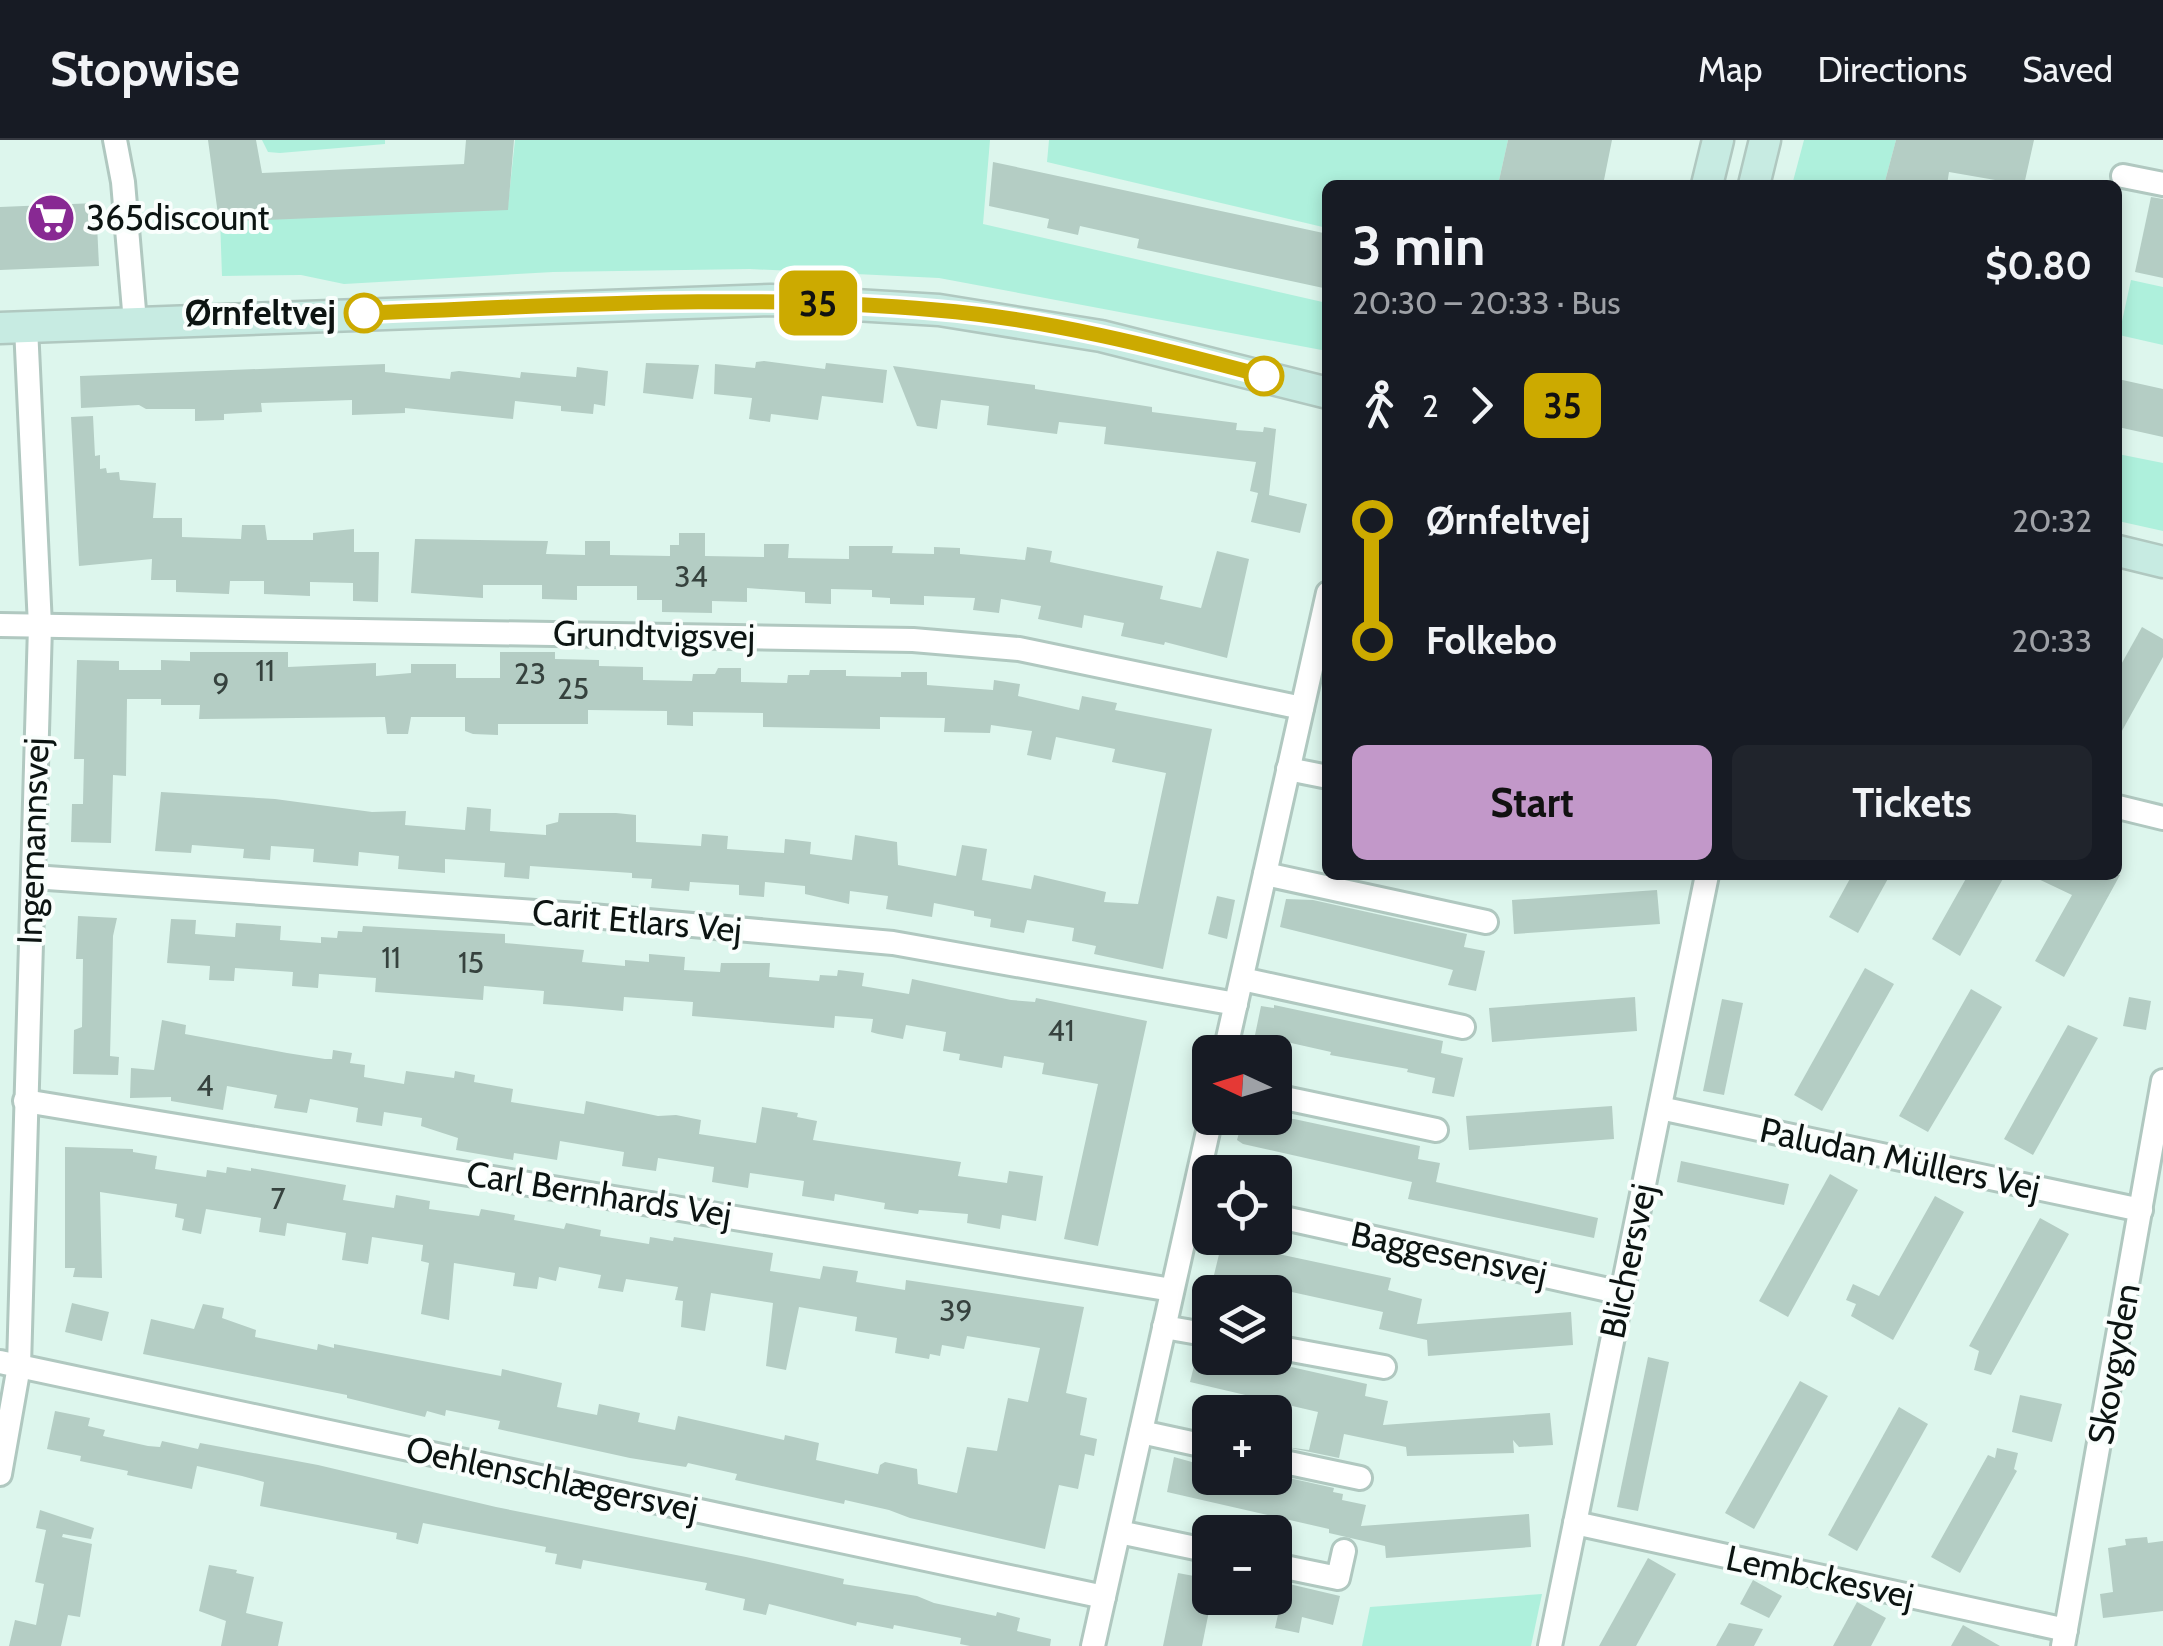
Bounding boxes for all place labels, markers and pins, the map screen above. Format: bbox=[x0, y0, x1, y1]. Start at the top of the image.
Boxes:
supermarket icon: 365discount bbox=[25, 192, 77, 244]
place label: 365discount bbox=[86, 196, 270, 239]
place label: Ørnfeltvej bbox=[185, 291, 336, 334]
marker: Ørnfeltvej bbox=[345, 294, 383, 332]
unlabelled marker bbox=[1245, 357, 1283, 395]

